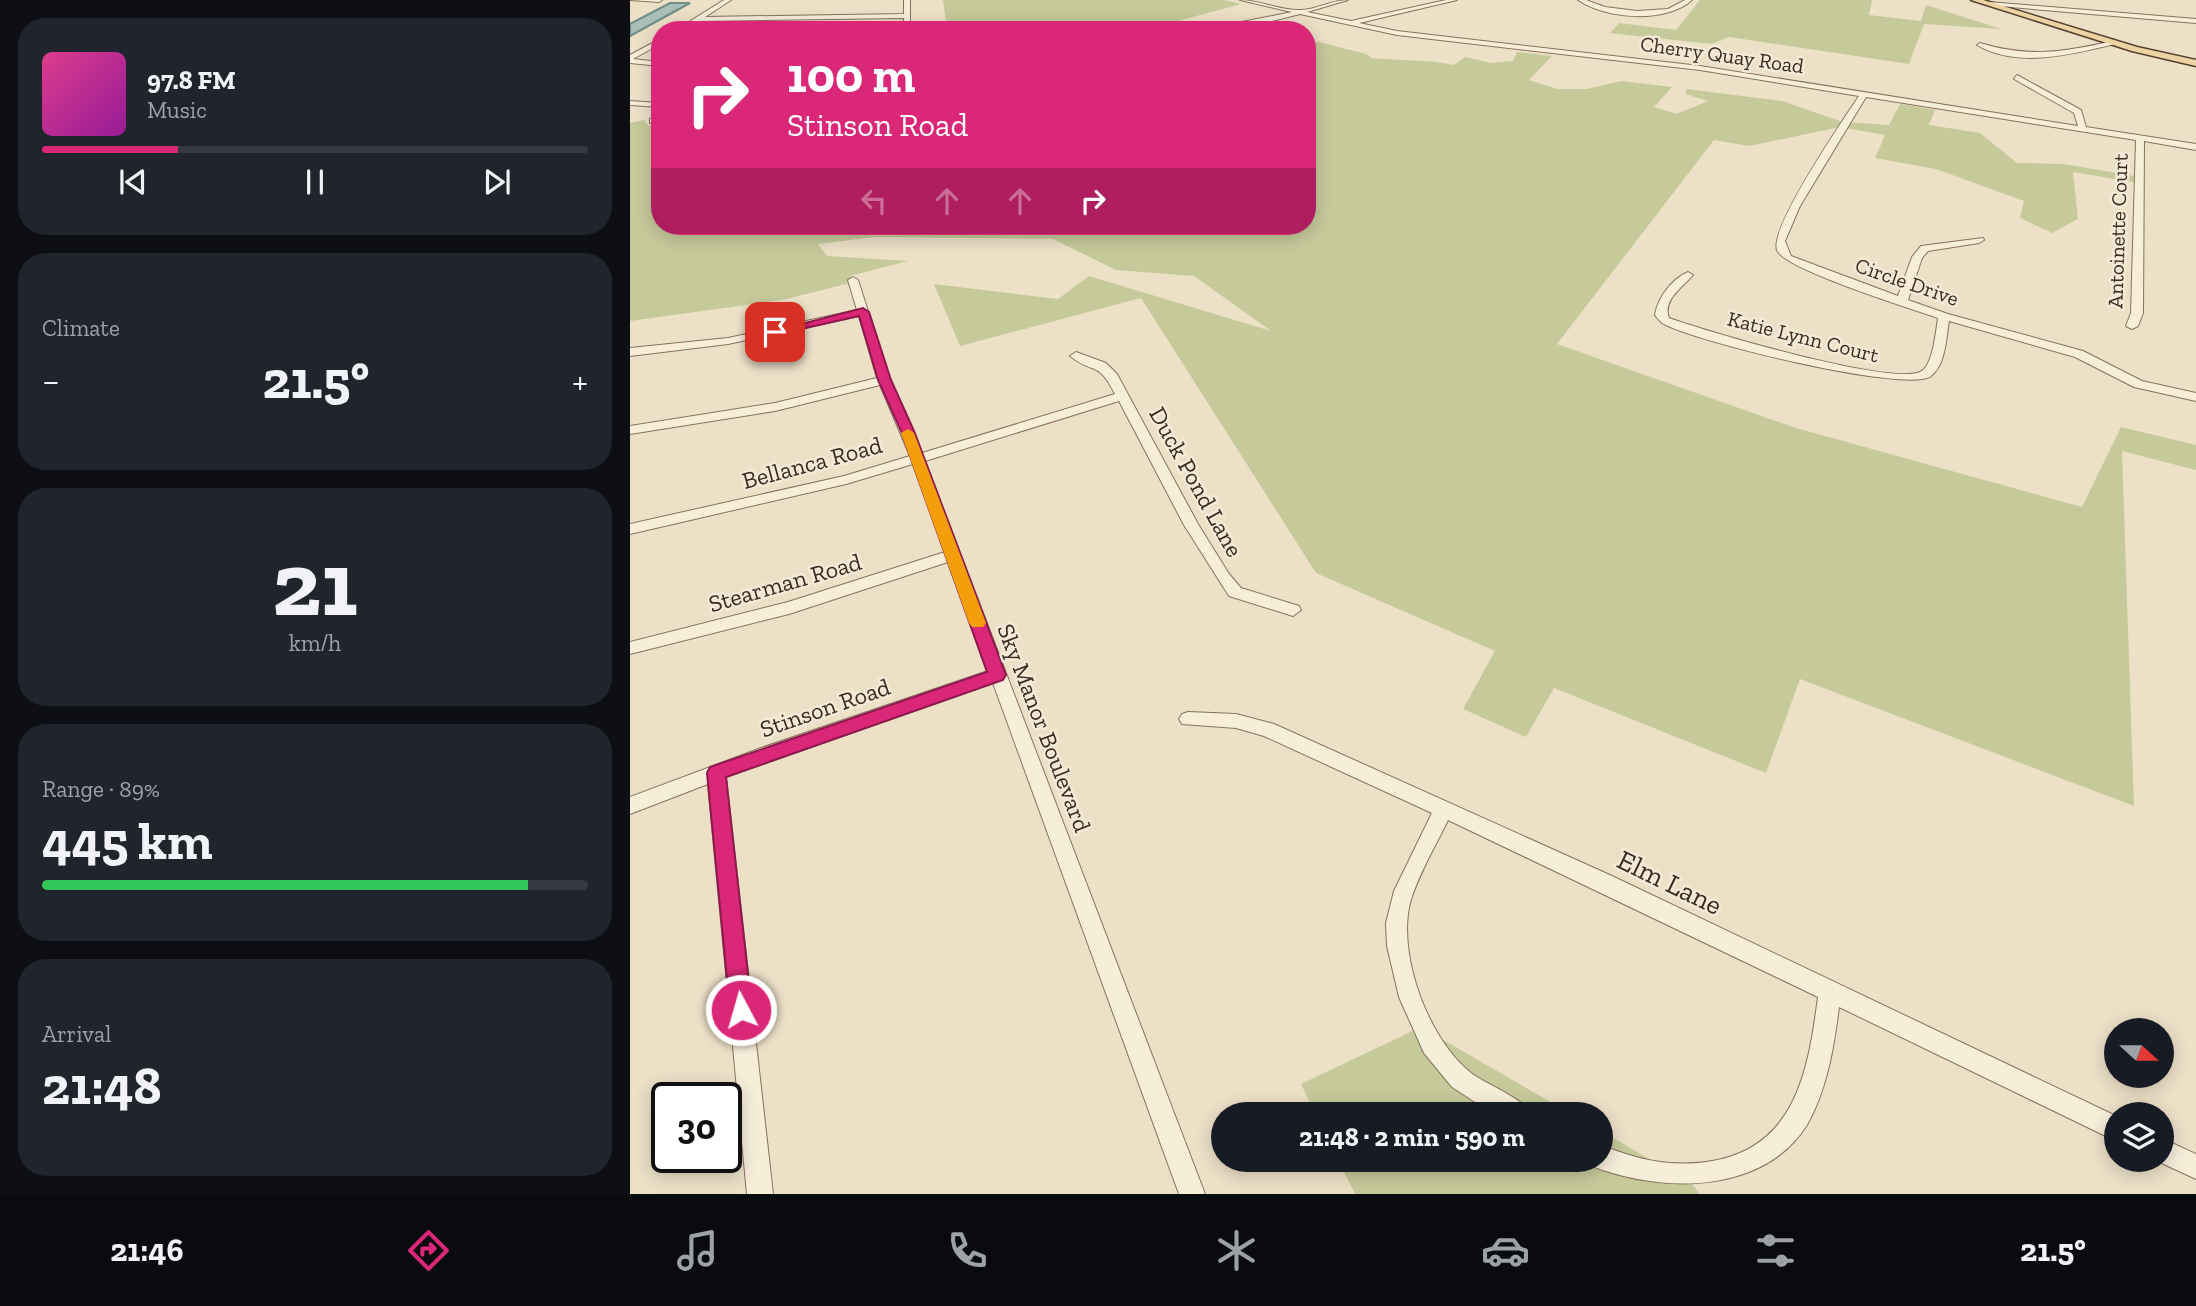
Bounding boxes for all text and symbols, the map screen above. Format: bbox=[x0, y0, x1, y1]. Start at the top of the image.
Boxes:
street label: Cherry Quay Road bbox=[1639, 31, 1806, 78]
text: 100 m bbox=[787, 46, 915, 105]
icon: right bbox=[672, 49, 763, 140]
text: 97.8 FM bbox=[147, 64, 236, 96]
text: Music bbox=[147, 96, 207, 124]
text: Stinson Road bbox=[787, 106, 968, 144]
street label: Antoinette Court bbox=[2102, 153, 2133, 309]
icon: previous bbox=[114, 163, 152, 201]
icon: pause bbox=[296, 163, 334, 201]
icon: next bbox=[478, 163, 516, 201]
icon: left bbox=[855, 182, 893, 220]
icon: ahead bbox=[928, 182, 966, 220]
icon: ahead bbox=[1001, 182, 1039, 220]
icon: right bbox=[1074, 182, 1112, 220]
street label: Circle Drive bbox=[1852, 252, 1962, 311]
pin bbox=[745, 302, 805, 362]
street label: Katie Lynn Court bbox=[1725, 306, 1881, 367]
icon: arrive bbox=[756, 313, 794, 351]
text: Climate bbox=[42, 314, 120, 342]
text: 21.5° bbox=[262, 349, 369, 411]
text: − bbox=[42, 358, 60, 404]
text: + bbox=[572, 358, 588, 404]
street label: Duck Pond Lane bbox=[1143, 402, 1250, 562]
street label: Bellanca Road bbox=[739, 430, 885, 495]
text: 21 bbox=[272, 529, 358, 638]
street label: Stearman Road bbox=[705, 547, 865, 618]
street label: Sky Manor Boulevard bbox=[991, 620, 1098, 836]
text: km/h bbox=[289, 629, 341, 657]
street label: Stinson Road bbox=[756, 672, 894, 743]
text: Range · 89% bbox=[42, 775, 160, 803]
text: 445 km bbox=[42, 810, 212, 872]
street label: Elm Lane bbox=[1612, 843, 1728, 922]
position arrow bbox=[704, 973, 778, 1047]
north arrow bbox=[2104, 1018, 2174, 1088]
map controls bbox=[2104, 1018, 2174, 1172]
text: Arrival bbox=[42, 1020, 111, 1048]
text: 21:48 bbox=[42, 1055, 162, 1117]
speed limit sign: 30 bbox=[651, 1082, 742, 1173]
button: layers bbox=[2104, 1102, 2174, 1172]
text: 21:48 · 2 min · 590 m bbox=[1299, 1121, 1525, 1153]
icon: directions bbox=[404, 1226, 453, 1275]
icon: music bbox=[673, 1226, 722, 1275]
icon: phone bbox=[943, 1226, 992, 1275]
icon: climate bbox=[1212, 1226, 1261, 1275]
icon: car bbox=[1481, 1226, 1530, 1275]
icon: filters bbox=[1751, 1226, 1800, 1275]
text: 21:46 bbox=[110, 1231, 184, 1269]
text: 21.5° bbox=[2020, 1231, 2086, 1269]

